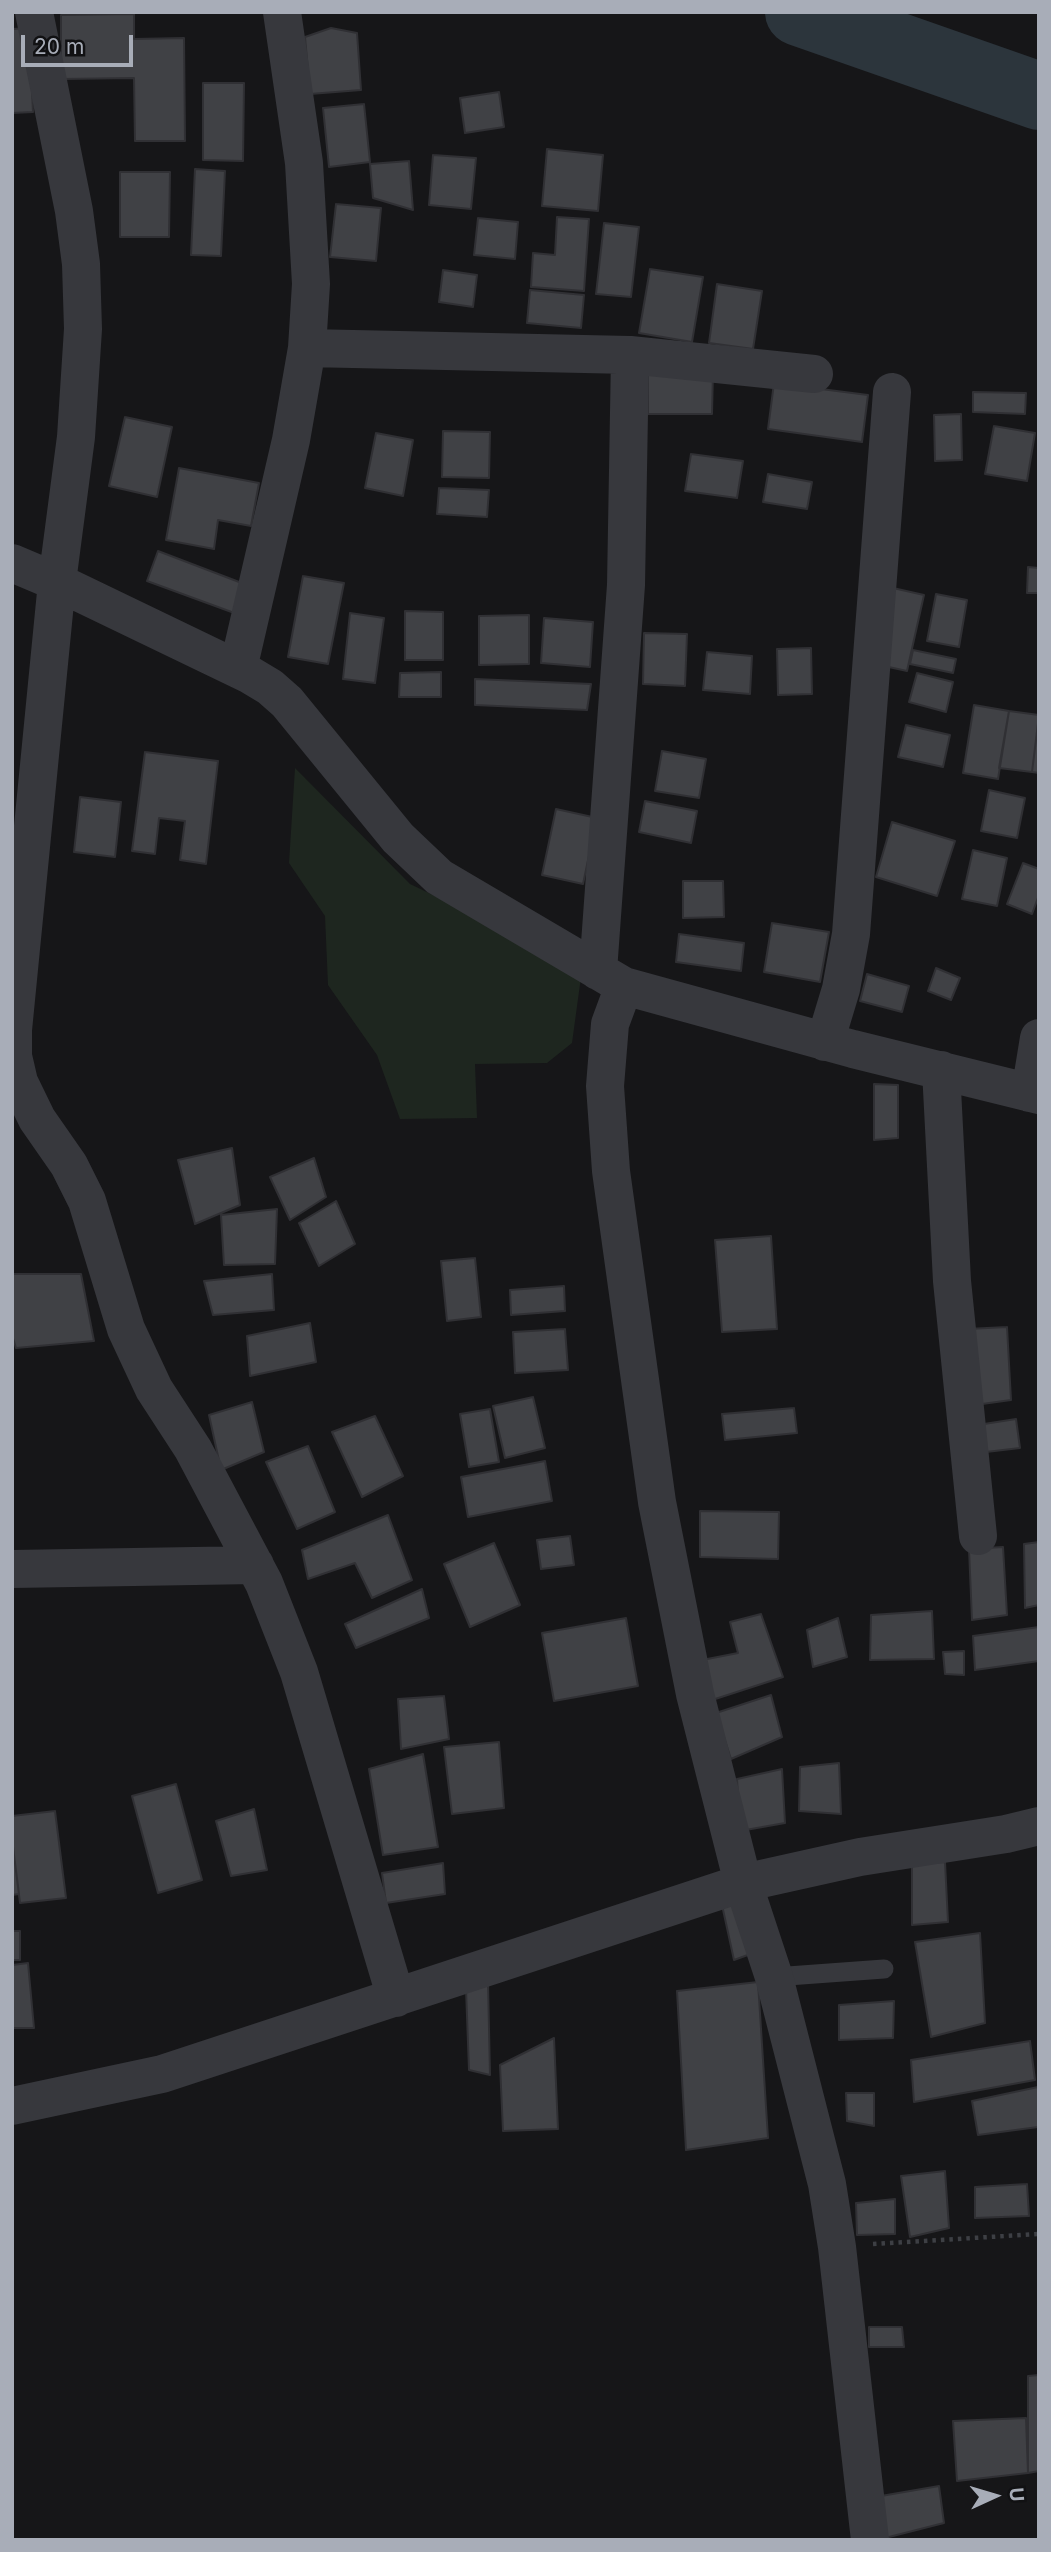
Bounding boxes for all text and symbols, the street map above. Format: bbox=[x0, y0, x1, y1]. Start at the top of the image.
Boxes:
scale bar bbox=[24, 21, 136, 65]
text: 20 m bbox=[34, 34, 84, 59]
north arrow bbox=[960, 2461, 1030, 2531]
text: U bbox=[1004, 2487, 1028, 2502]

